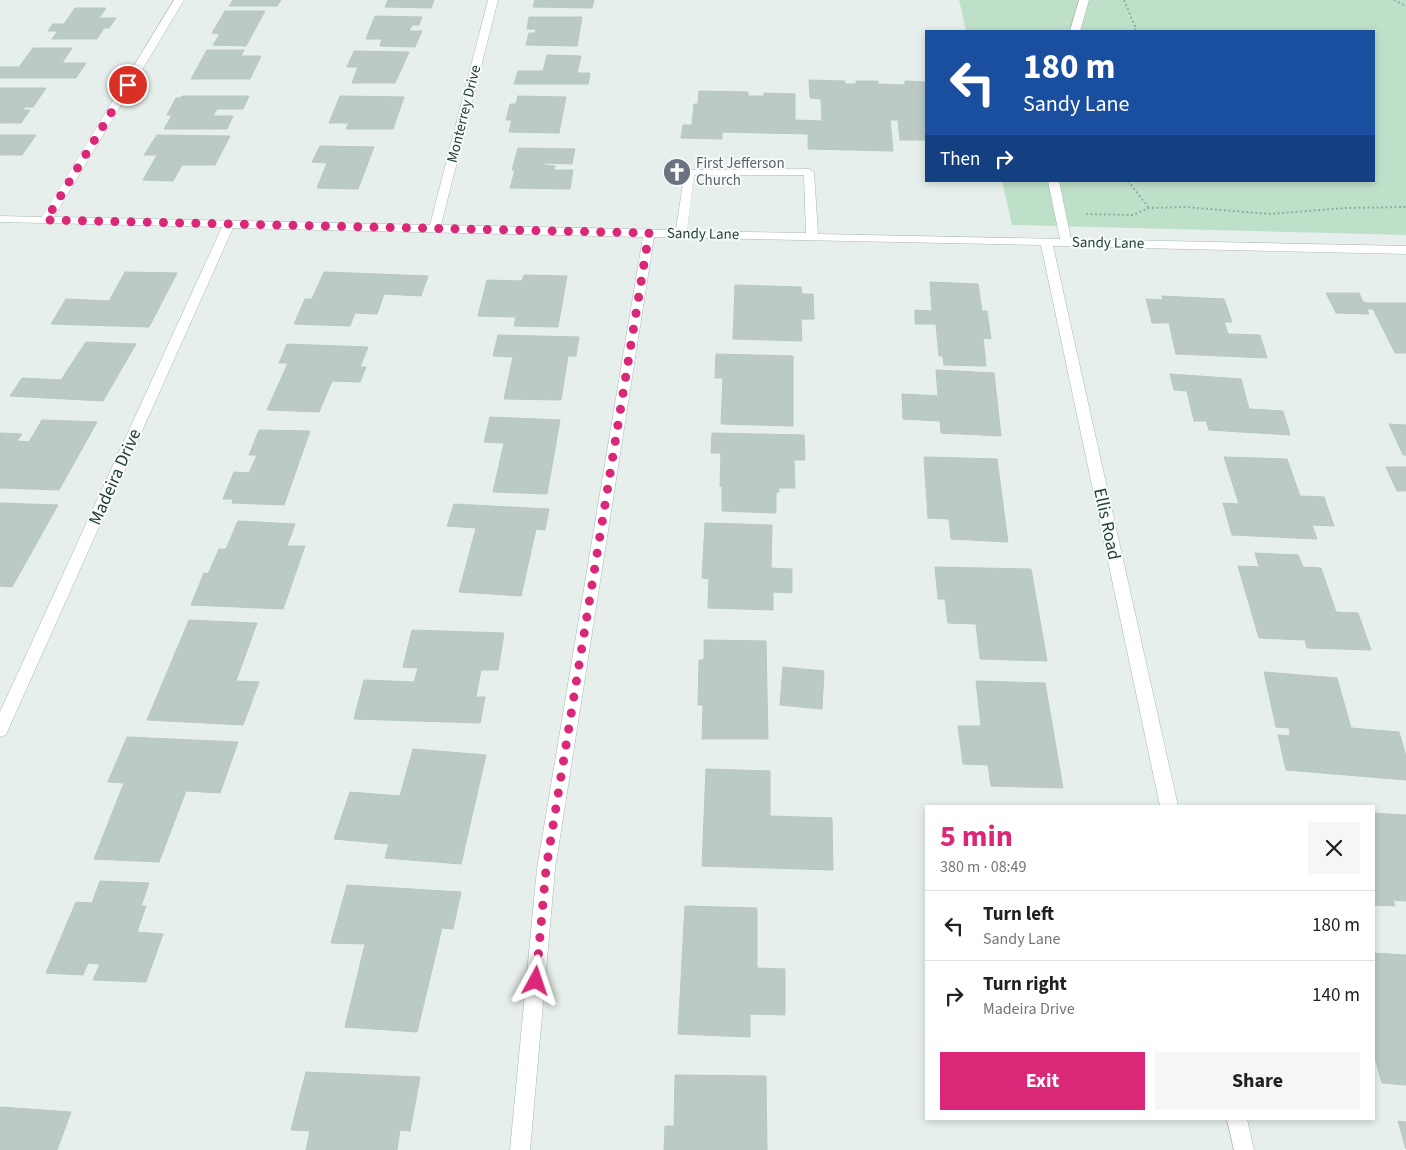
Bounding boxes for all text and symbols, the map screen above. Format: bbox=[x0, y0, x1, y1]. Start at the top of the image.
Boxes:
text: 180 m bbox=[1023, 42, 1115, 92]
icon: left bbox=[940, 50, 1005, 115]
street label: Monterrey Drive bbox=[442, 63, 486, 165]
pin bbox=[107, 64, 149, 106]
icon: arrive bbox=[114, 71, 142, 99]
text: Sandy Lane bbox=[1023, 88, 1129, 120]
icon: right bbox=[990, 145, 1018, 173]
text: Then bbox=[940, 146, 980, 173]
place label: First Jefferson Church bbox=[696, 153, 785, 191]
church icon: First Jefferson Church bbox=[662, 157, 692, 187]
street label: Sandy Lane bbox=[667, 223, 739, 245]
street label: Sandy Lane bbox=[1072, 232, 1144, 254]
street label: Madeira Drive bbox=[83, 425, 147, 529]
street label: Ellis Road bbox=[1087, 486, 1127, 562]
text: 5 min bbox=[940, 815, 1013, 858]
button: close bbox=[1308, 822, 1360, 874]
text: 380 m · 08:49 bbox=[940, 856, 1027, 878]
text: Turn left bbox=[983, 901, 1054, 928]
icon: left bbox=[940, 912, 968, 940]
text: 180 m bbox=[1312, 912, 1360, 939]
text: Sandy Lane bbox=[983, 928, 1060, 950]
position arrow bbox=[509, 954, 561, 1006]
text: Turn right bbox=[983, 971, 1067, 998]
icon: right bbox=[940, 982, 968, 1010]
text: 140 m bbox=[1312, 982, 1360, 1009]
text: Madeira Drive bbox=[983, 998, 1075, 1020]
button: Exit bbox=[940, 1052, 1145, 1110]
button: Share bbox=[1155, 1052, 1360, 1110]

